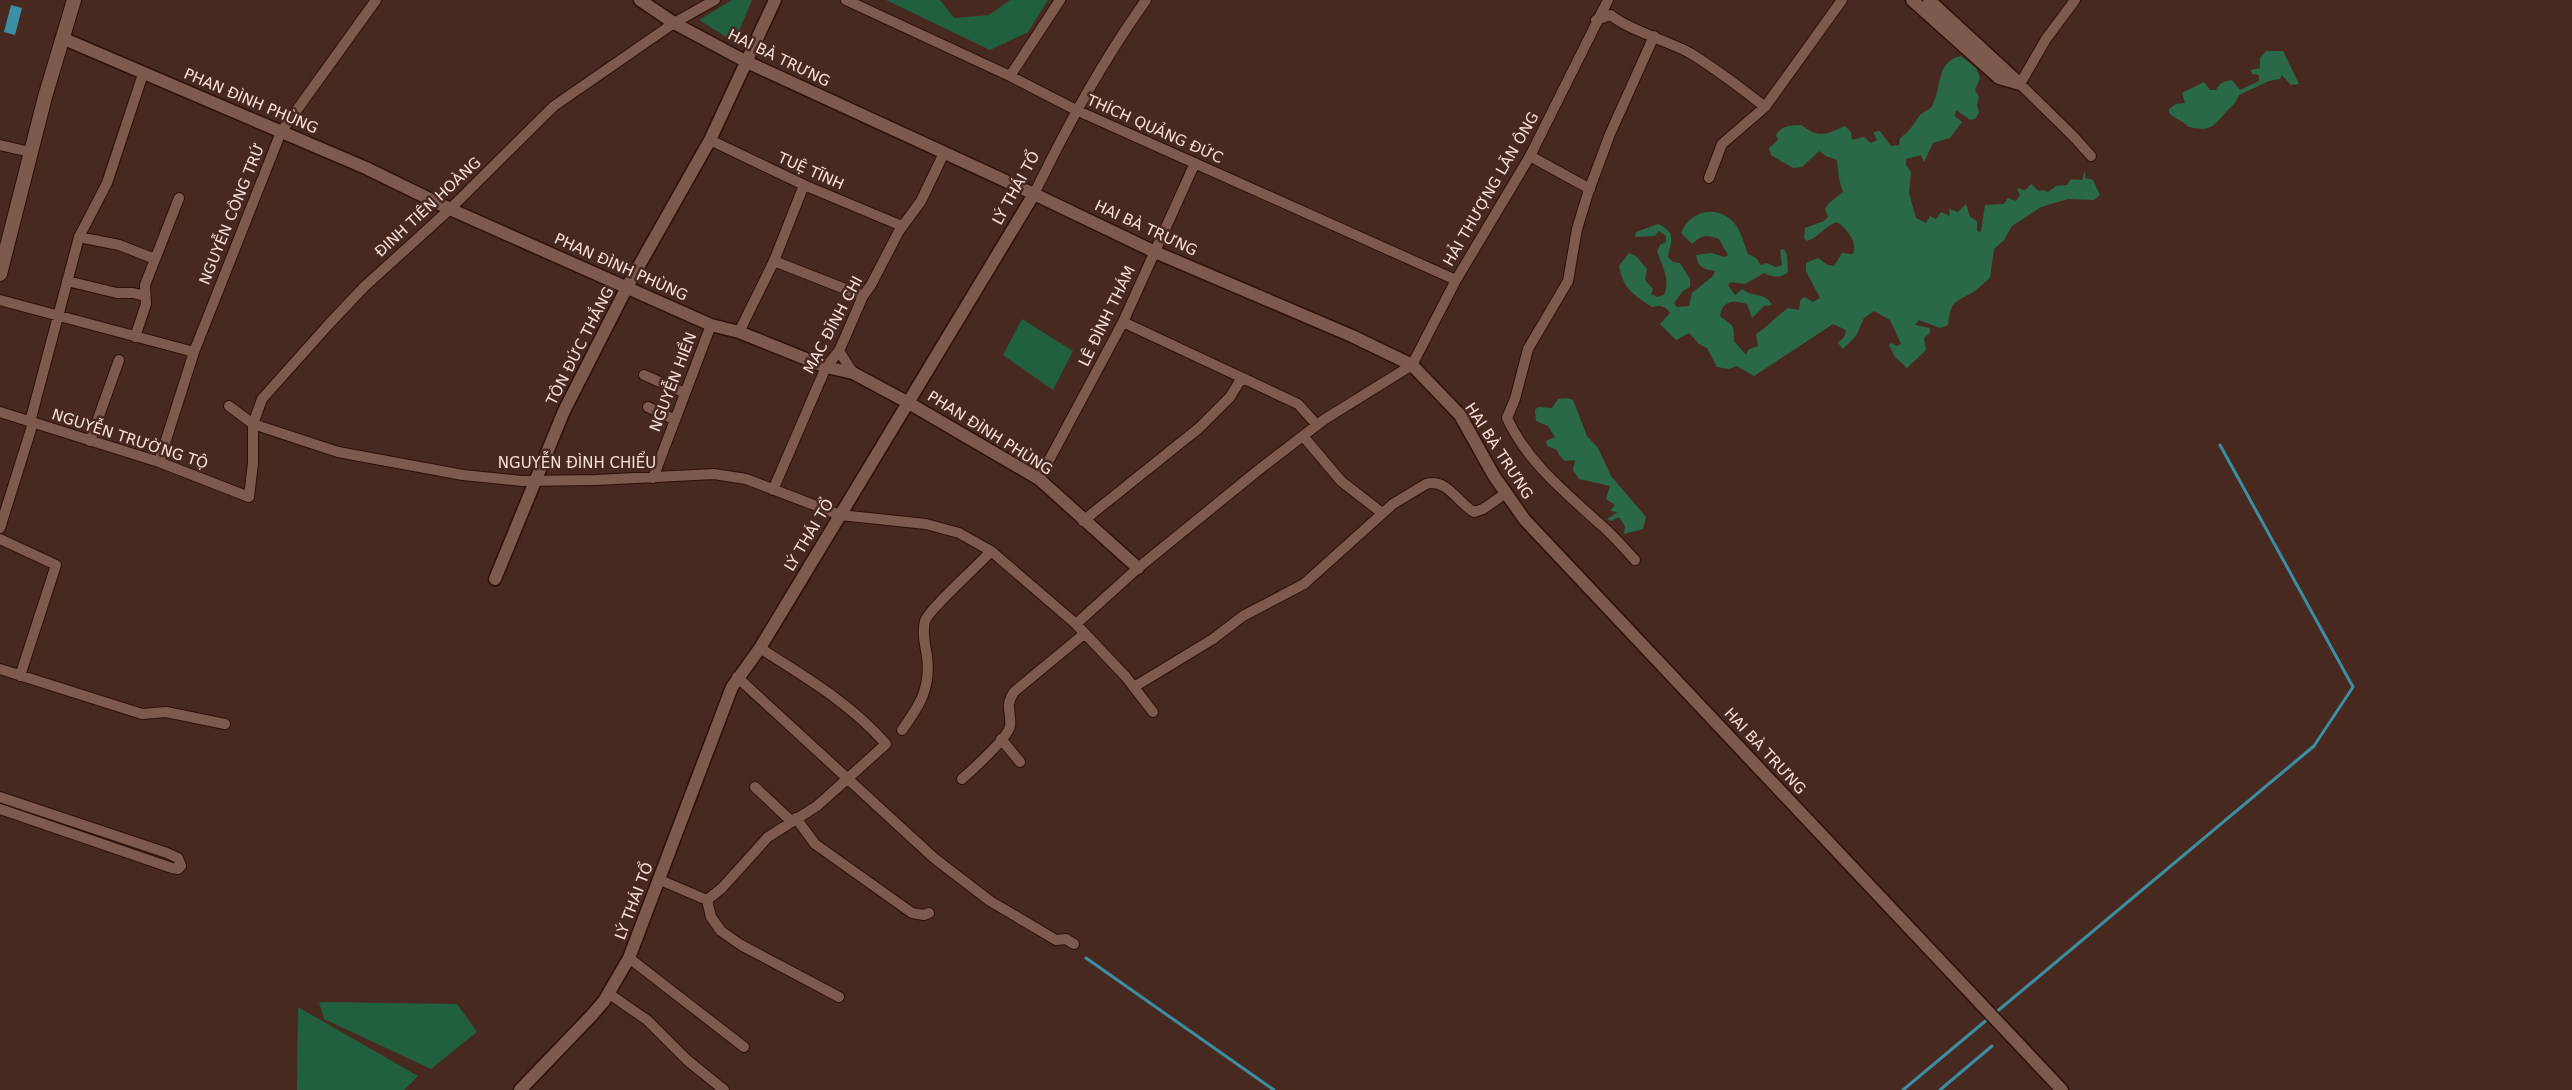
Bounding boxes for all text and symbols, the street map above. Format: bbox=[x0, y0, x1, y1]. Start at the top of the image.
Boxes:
street label: HAI BÀ TRƯNG bbox=[725, 25, 833, 90]
street label: PHAN ĐÌNH PHÙNG bbox=[181, 64, 321, 137]
street label: THÍCH QUẢNG ĐỨC bbox=[1083, 89, 1227, 167]
street label: HẢI THƯỢNG LÃN ÔNG bbox=[1438, 108, 1543, 269]
street label: NGUYỄN CÔNG TRỨ bbox=[193, 140, 269, 287]
street label: TUỆ TĨNH bbox=[774, 147, 847, 194]
street label: LÝ THÁI TỔ bbox=[986, 147, 1044, 228]
street label: ĐINH TIÊN HOÀNG bbox=[371, 153, 485, 261]
street label: HAI BÀ TRƯNG bbox=[1092, 195, 1201, 260]
street label: PHAN ĐÌNH PHÙNG bbox=[552, 229, 691, 305]
street label: LÊ ĐÌNH THÁM bbox=[1074, 262, 1139, 369]
street label: MẠC ĐĨNH CHI bbox=[799, 273, 866, 377]
street label: TÔN ĐỨC THẮNG bbox=[539, 283, 618, 409]
street label: NGUYỄN HIỀN bbox=[643, 329, 700, 434]
street label: PHAN ĐÌNH PHÙNG bbox=[924, 386, 1056, 479]
street label: HAI BÀ TRƯNG bbox=[1461, 399, 1538, 503]
street label: NGUYỄN TRƯỜNG TỘ bbox=[50, 402, 211, 473]
street label: NGUYỄN ĐÌNH CHIỂU bbox=[498, 451, 656, 472]
street label: LÝ THÁI TỔ bbox=[778, 494, 838, 574]
street label: HAI BÀ TRƯNG bbox=[1720, 703, 1810, 798]
street label: LÝ THÁI TỔ bbox=[608, 859, 657, 942]

